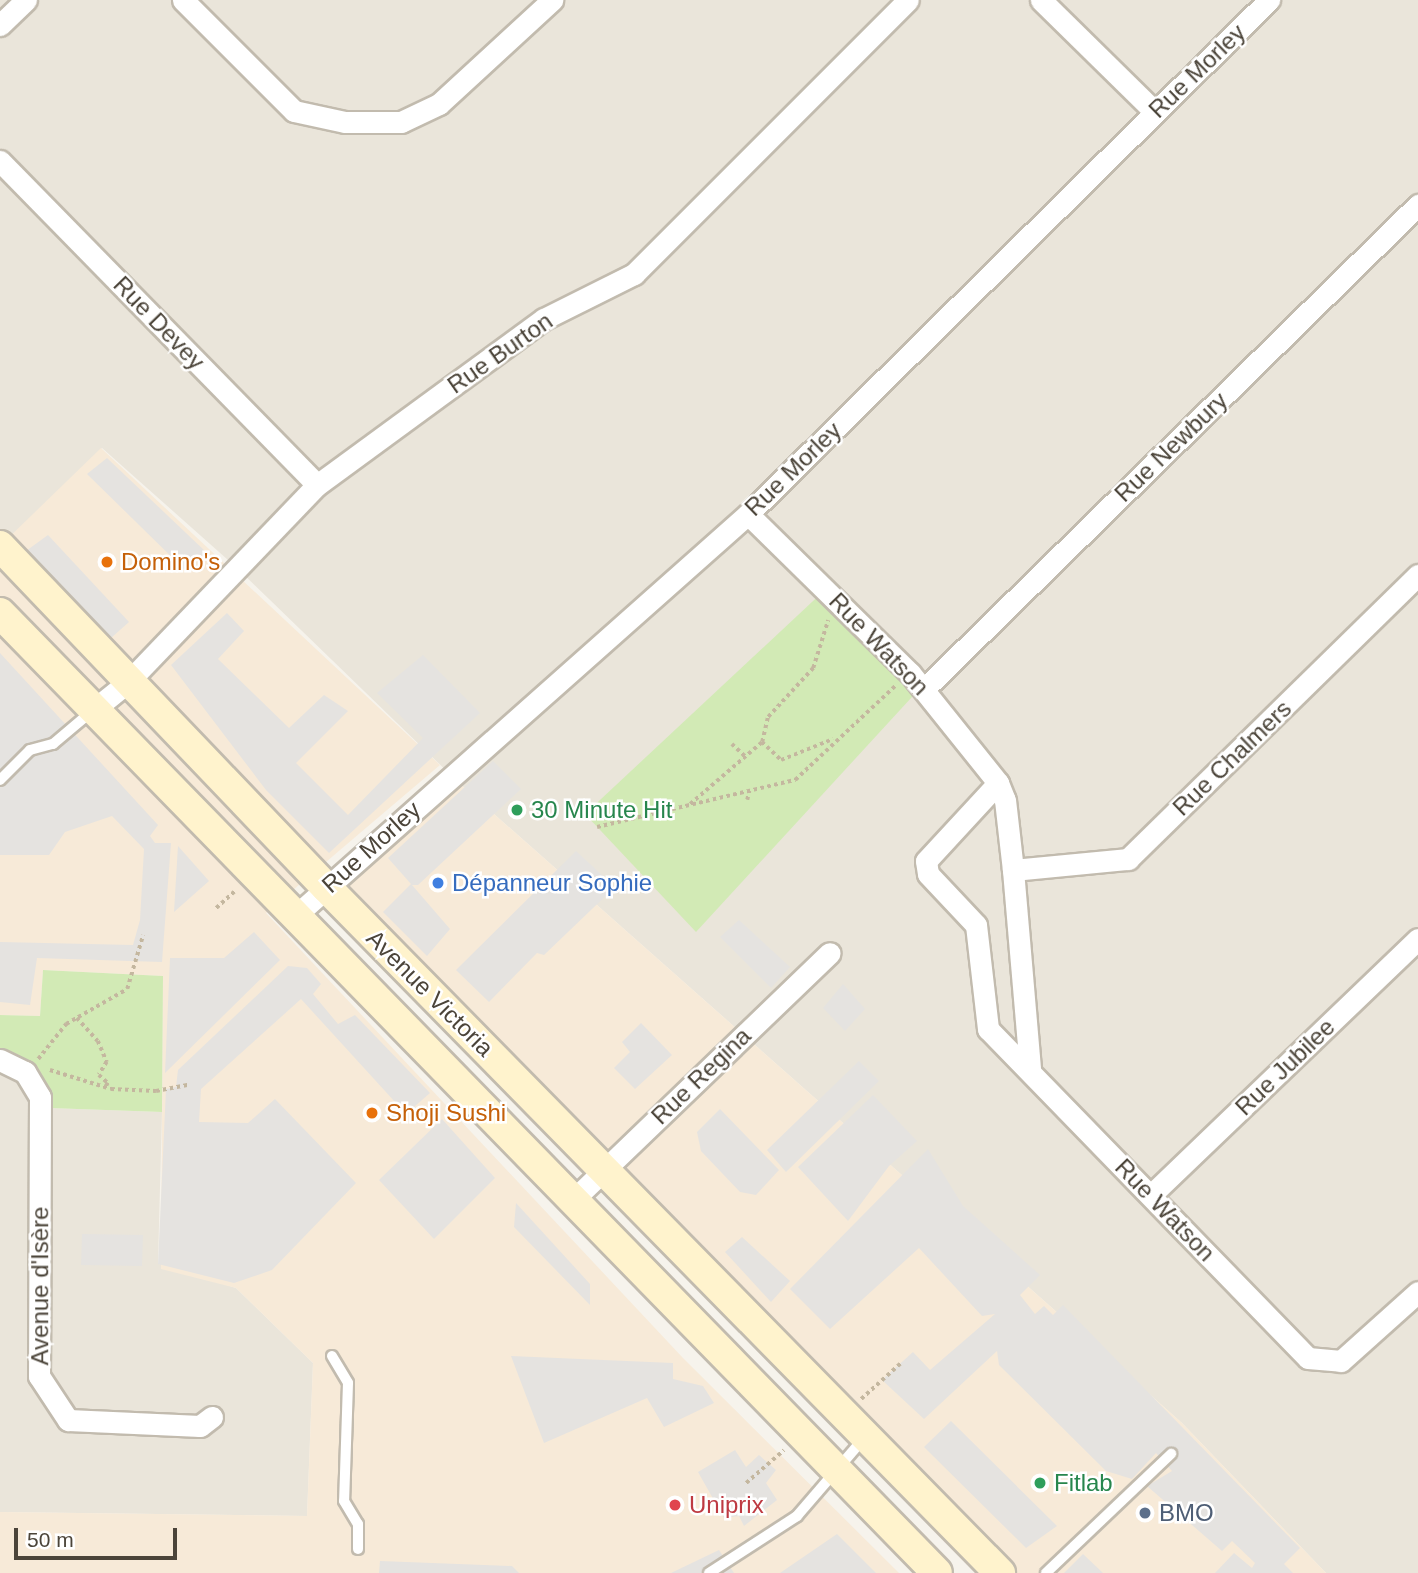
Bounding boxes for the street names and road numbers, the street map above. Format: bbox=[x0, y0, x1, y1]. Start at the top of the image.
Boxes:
street label: Rue Morley bbox=[1143, 18, 1251, 124]
street label: Rue Devey bbox=[107, 270, 211, 376]
street label: Rue Burton bbox=[442, 306, 558, 400]
street label: Rue Newbury bbox=[1109, 386, 1233, 508]
street label: Rue Morley bbox=[739, 416, 847, 522]
street label: Rue Watson bbox=[823, 587, 935, 701]
street label: Rue Chalmers bbox=[1167, 694, 1297, 822]
street label: Rue Morley bbox=[316, 795, 426, 899]
street label: Avenue Victoria bbox=[361, 924, 499, 1062]
street label: Rue Jubilee bbox=[1229, 1013, 1341, 1121]
street label: Rue Regina bbox=[645, 1022, 757, 1130]
street label: Rue Watson bbox=[1109, 1153, 1221, 1267]
street label: Avenue d'Isère bbox=[26, 1207, 54, 1365]

